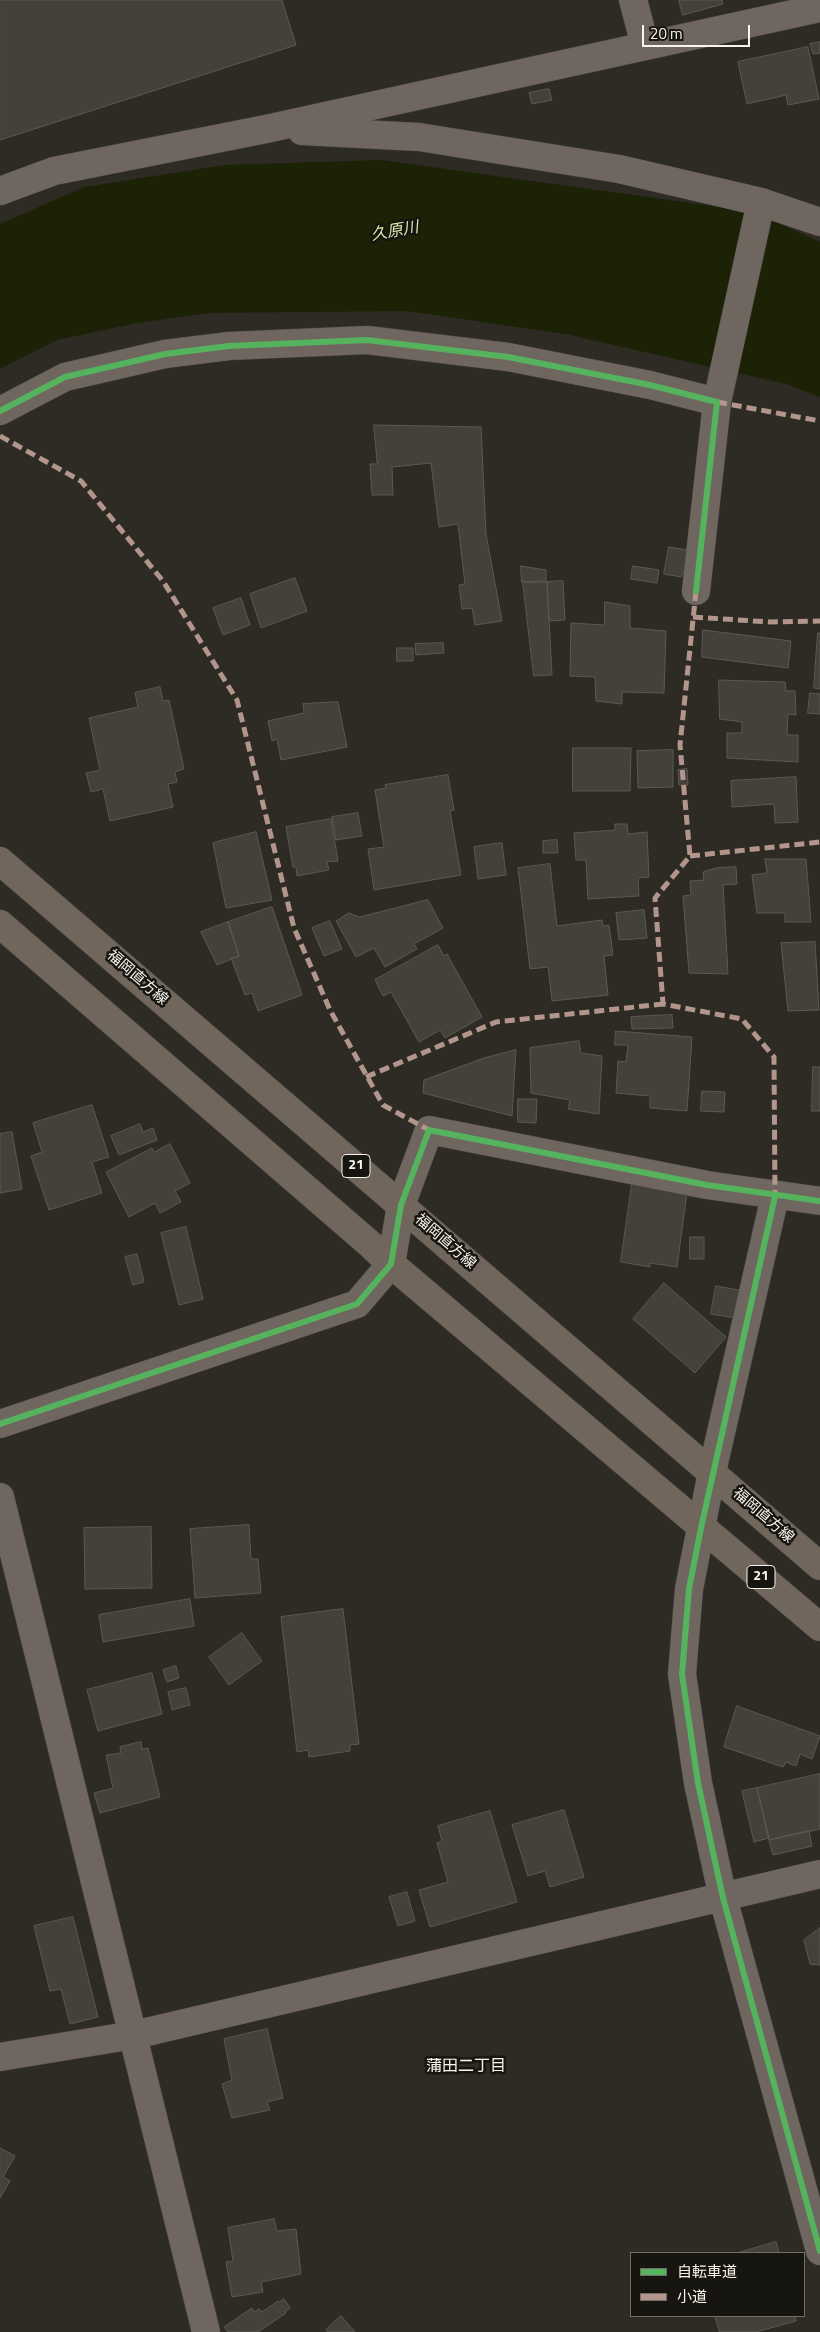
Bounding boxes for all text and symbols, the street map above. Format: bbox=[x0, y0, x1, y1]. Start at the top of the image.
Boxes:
scale bar bbox=[645, 15, 752, 47]
text: 20 m bbox=[650, 22, 683, 45]
water label: 久原川 bbox=[370, 218, 420, 246]
street label: 福岡直方線 bbox=[103, 947, 171, 1009]
road number: 21 bbox=[342, 1154, 370, 1178]
street label: 福岡直方線 bbox=[411, 1211, 479, 1273]
street label: 福岡直方線 bbox=[729, 1485, 797, 1547]
road number: 21 bbox=[747, 1565, 775, 1588]
district label: 蒲田二丁目 bbox=[426, 2057, 506, 2077]
legend bbox=[630, 2252, 805, 2317]
text: 自転車道 bbox=[677, 2260, 737, 2283]
text: 小道 bbox=[677, 2285, 707, 2308]

